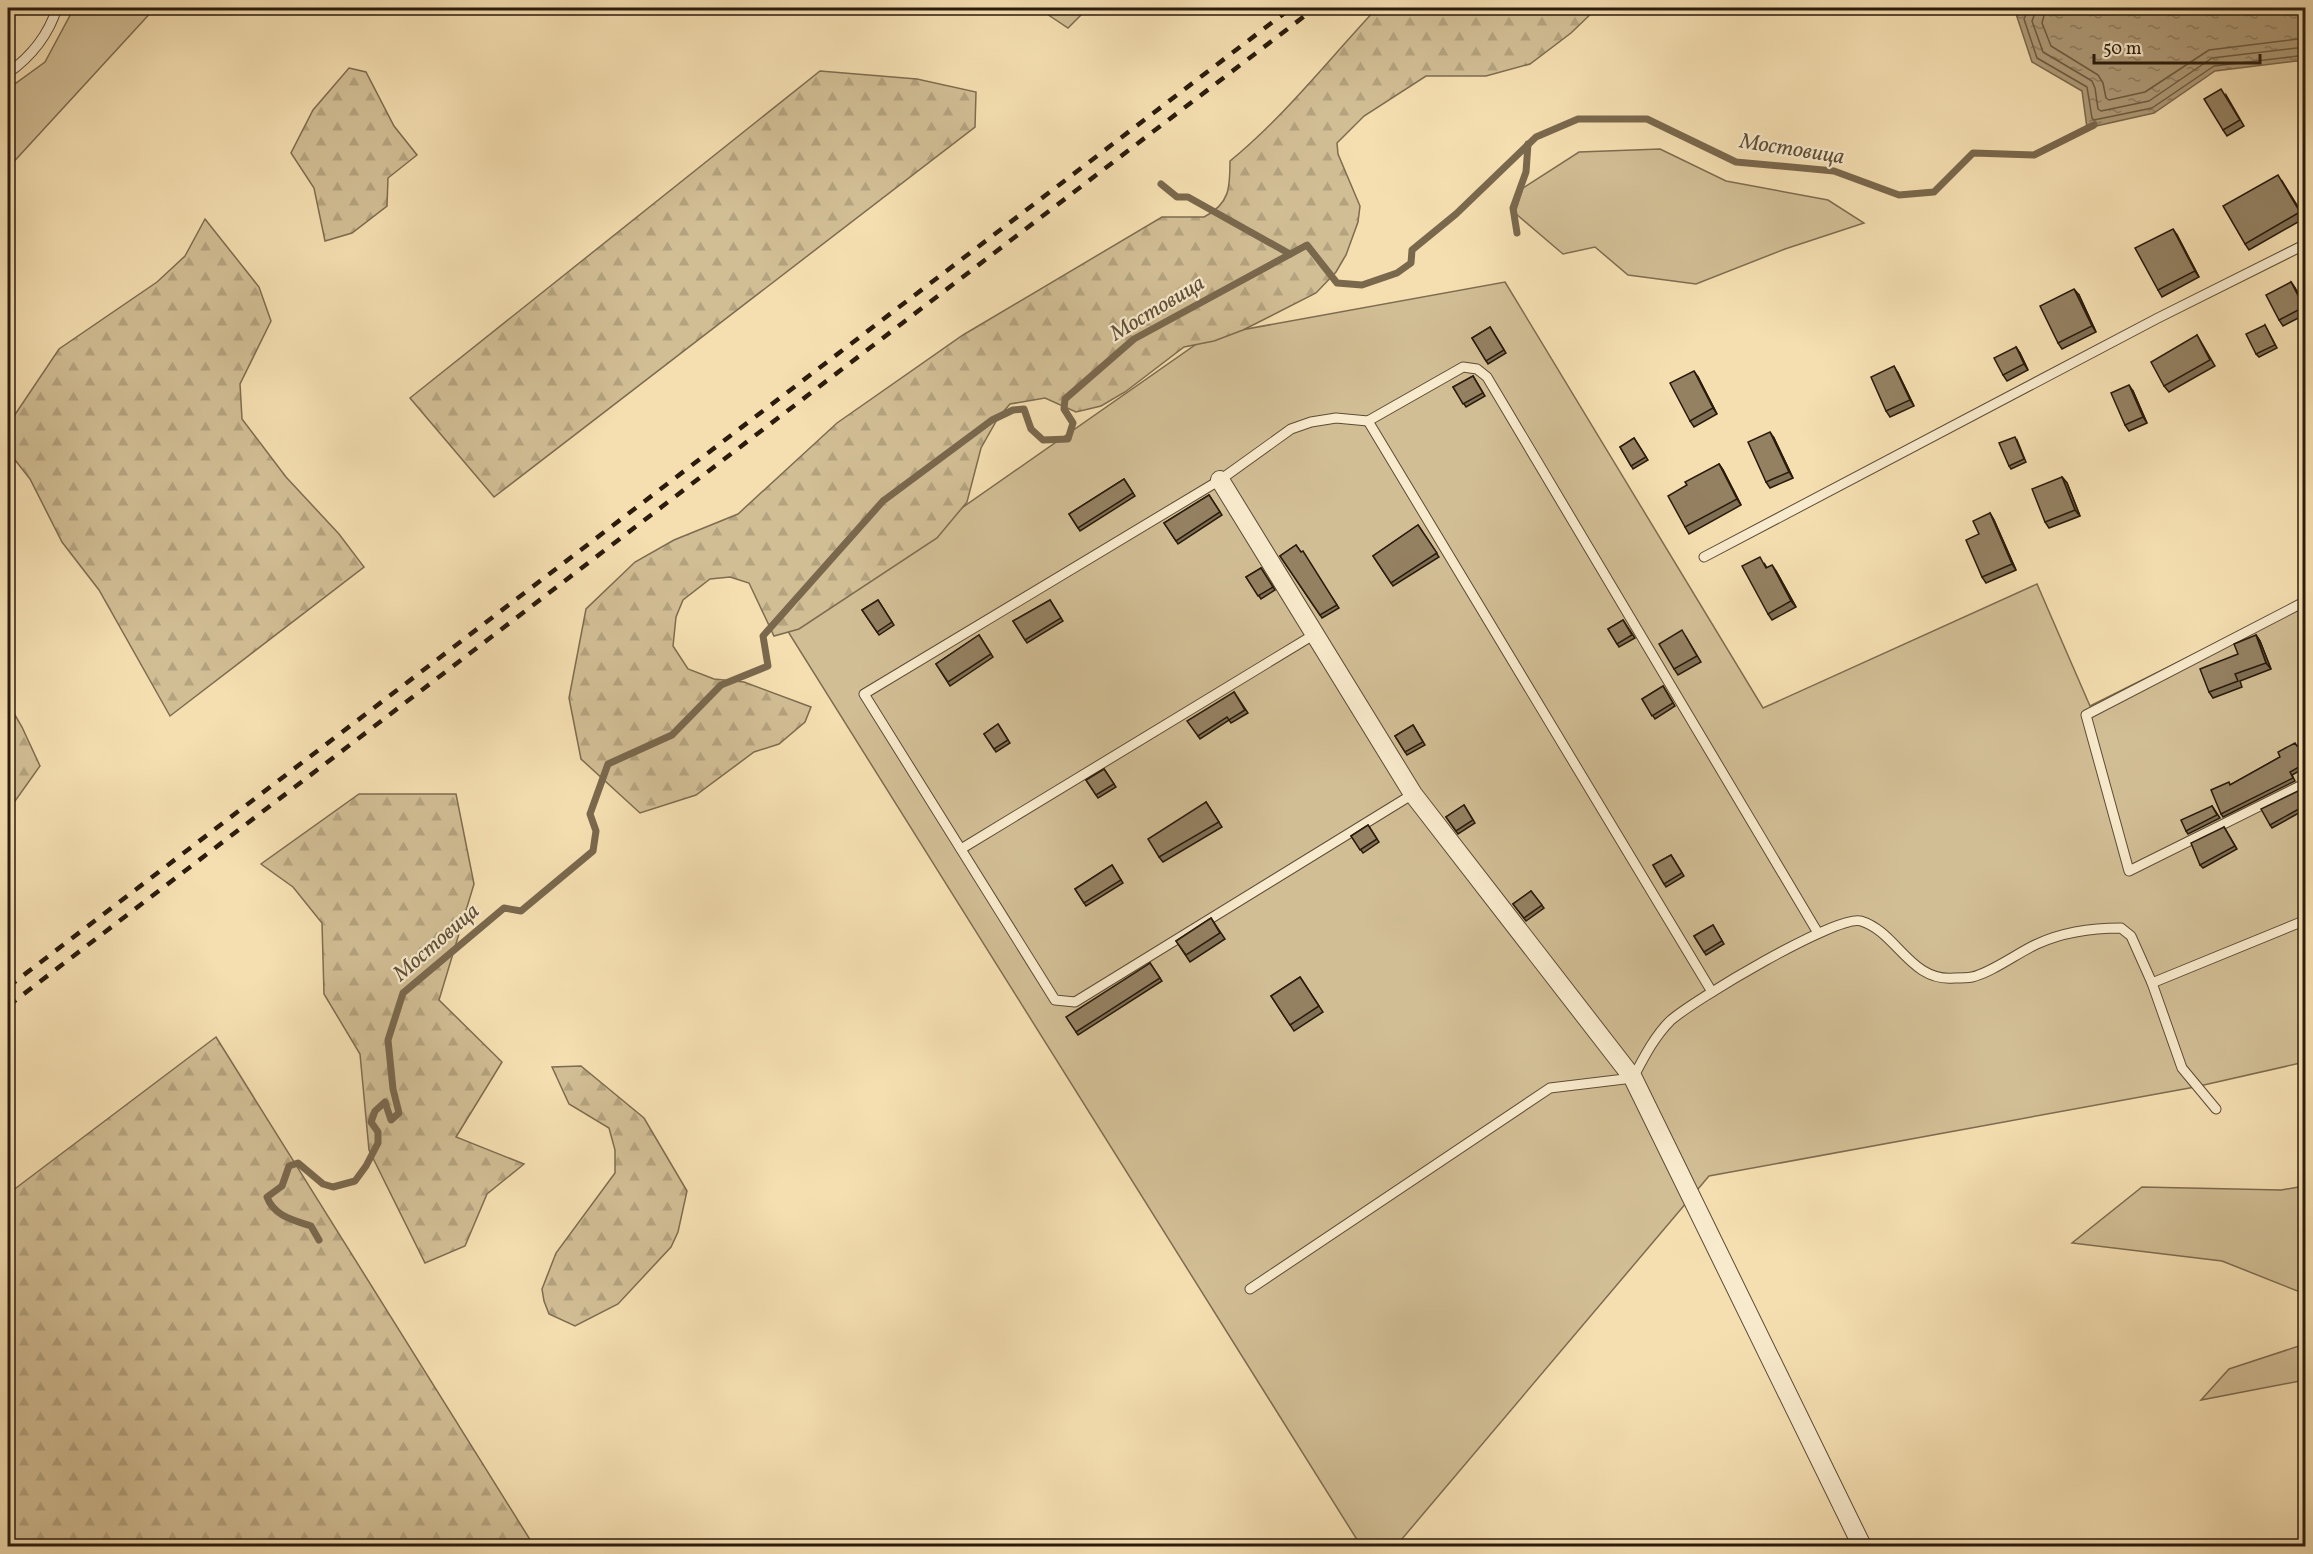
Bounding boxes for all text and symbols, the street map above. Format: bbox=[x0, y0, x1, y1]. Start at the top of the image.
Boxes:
scale bar bbox=[2094, 27, 2260, 65]
text: 50 m bbox=[2103, 37, 2142, 62]
water label: Мостовица bbox=[1736, 126, 1847, 174]
water label: Мостовица bbox=[1104, 269, 1211, 350]
water label: Мостовица bbox=[386, 897, 487, 990]

